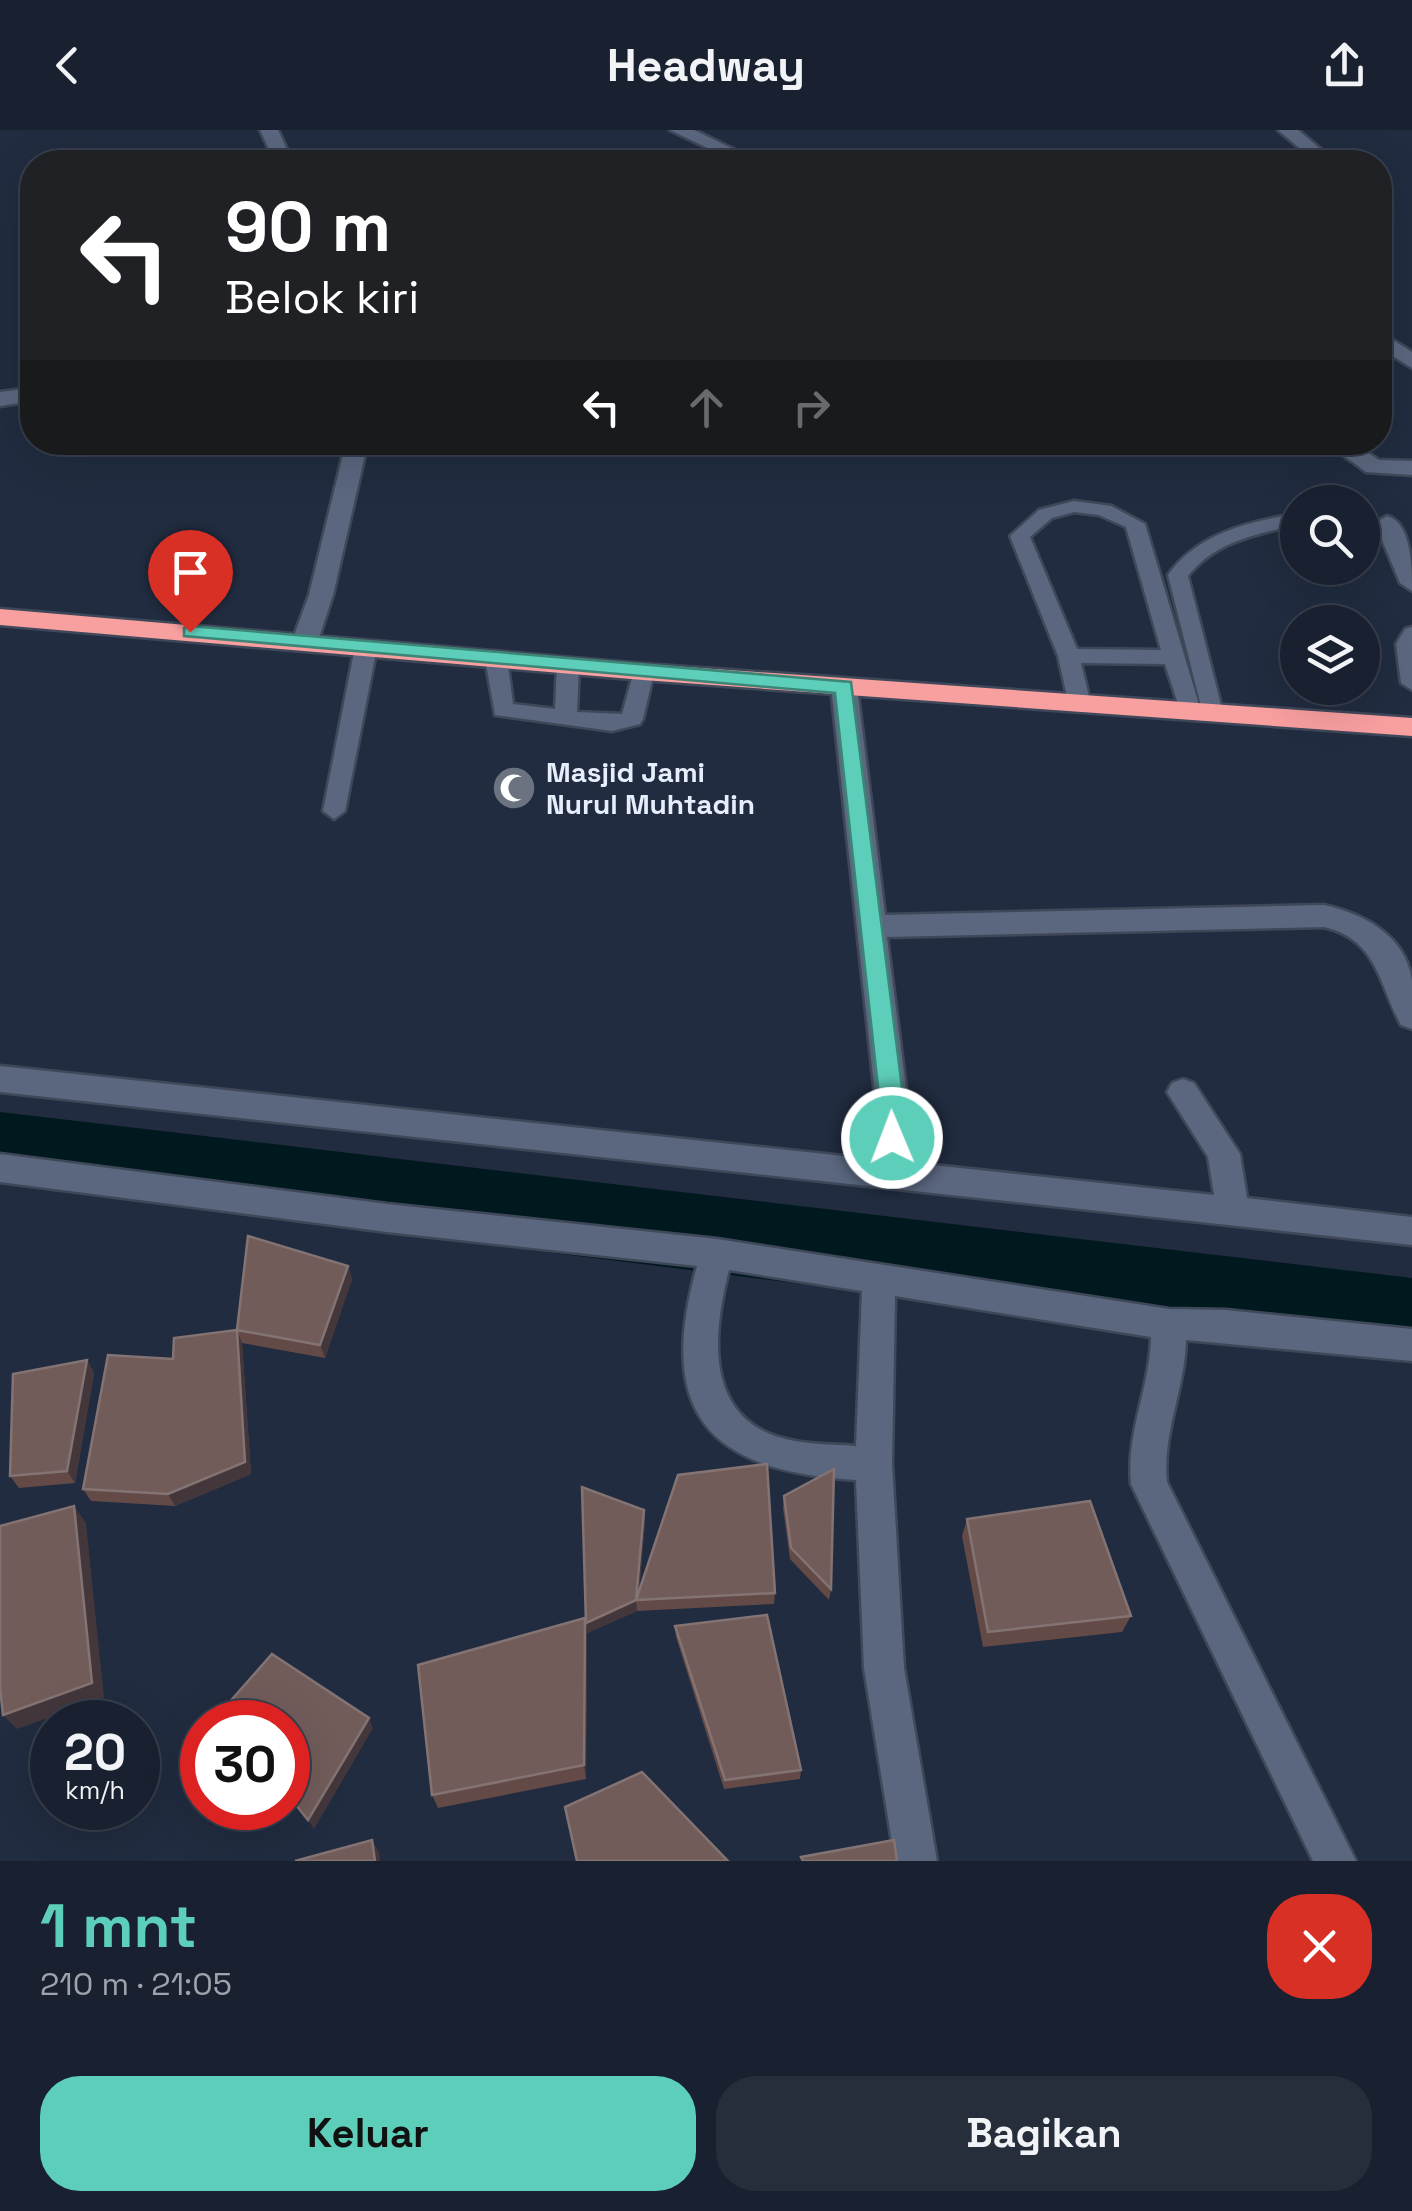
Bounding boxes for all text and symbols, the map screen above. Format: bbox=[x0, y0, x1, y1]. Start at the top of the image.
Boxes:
text: Headway bbox=[607, 37, 805, 94]
icon: back bbox=[40, 38, 95, 93]
icon: share bbox=[1317, 38, 1372, 93]
text: 90 m bbox=[225, 182, 391, 271]
icon: left bbox=[60, 190, 190, 320]
text: Belok kiri bbox=[225, 269, 419, 326]
icon: left bbox=[574, 380, 629, 435]
icon: ahead bbox=[679, 380, 734, 435]
icon: right bbox=[784, 380, 839, 435]
map controls bbox=[1280, 485, 1380, 705]
button: search bbox=[1280, 485, 1380, 585]
pin bbox=[148, 530, 233, 633]
icon: arrive bbox=[163, 545, 218, 600]
button: layers bbox=[1280, 605, 1380, 705]
place label: Masjid Jami Nurul Muhtadin bbox=[546, 754, 755, 822]
mosque icon: Masjid Jami Nurul Muhtadin bbox=[491, 765, 537, 811]
position arrow bbox=[840, 1086, 944, 1190]
speed limit sign: 30 bbox=[180, 1700, 310, 1830]
text: 20 bbox=[64, 1721, 126, 1785]
text: km/h bbox=[65, 1774, 125, 1806]
text: 1 mnt bbox=[40, 1888, 197, 1965]
button: close bbox=[1267, 1894, 1372, 1999]
text: 210 m · 21:05 bbox=[40, 1964, 232, 2004]
button: Keluar bbox=[40, 2076, 696, 2191]
button: Bagikan bbox=[716, 2076, 1372, 2191]

